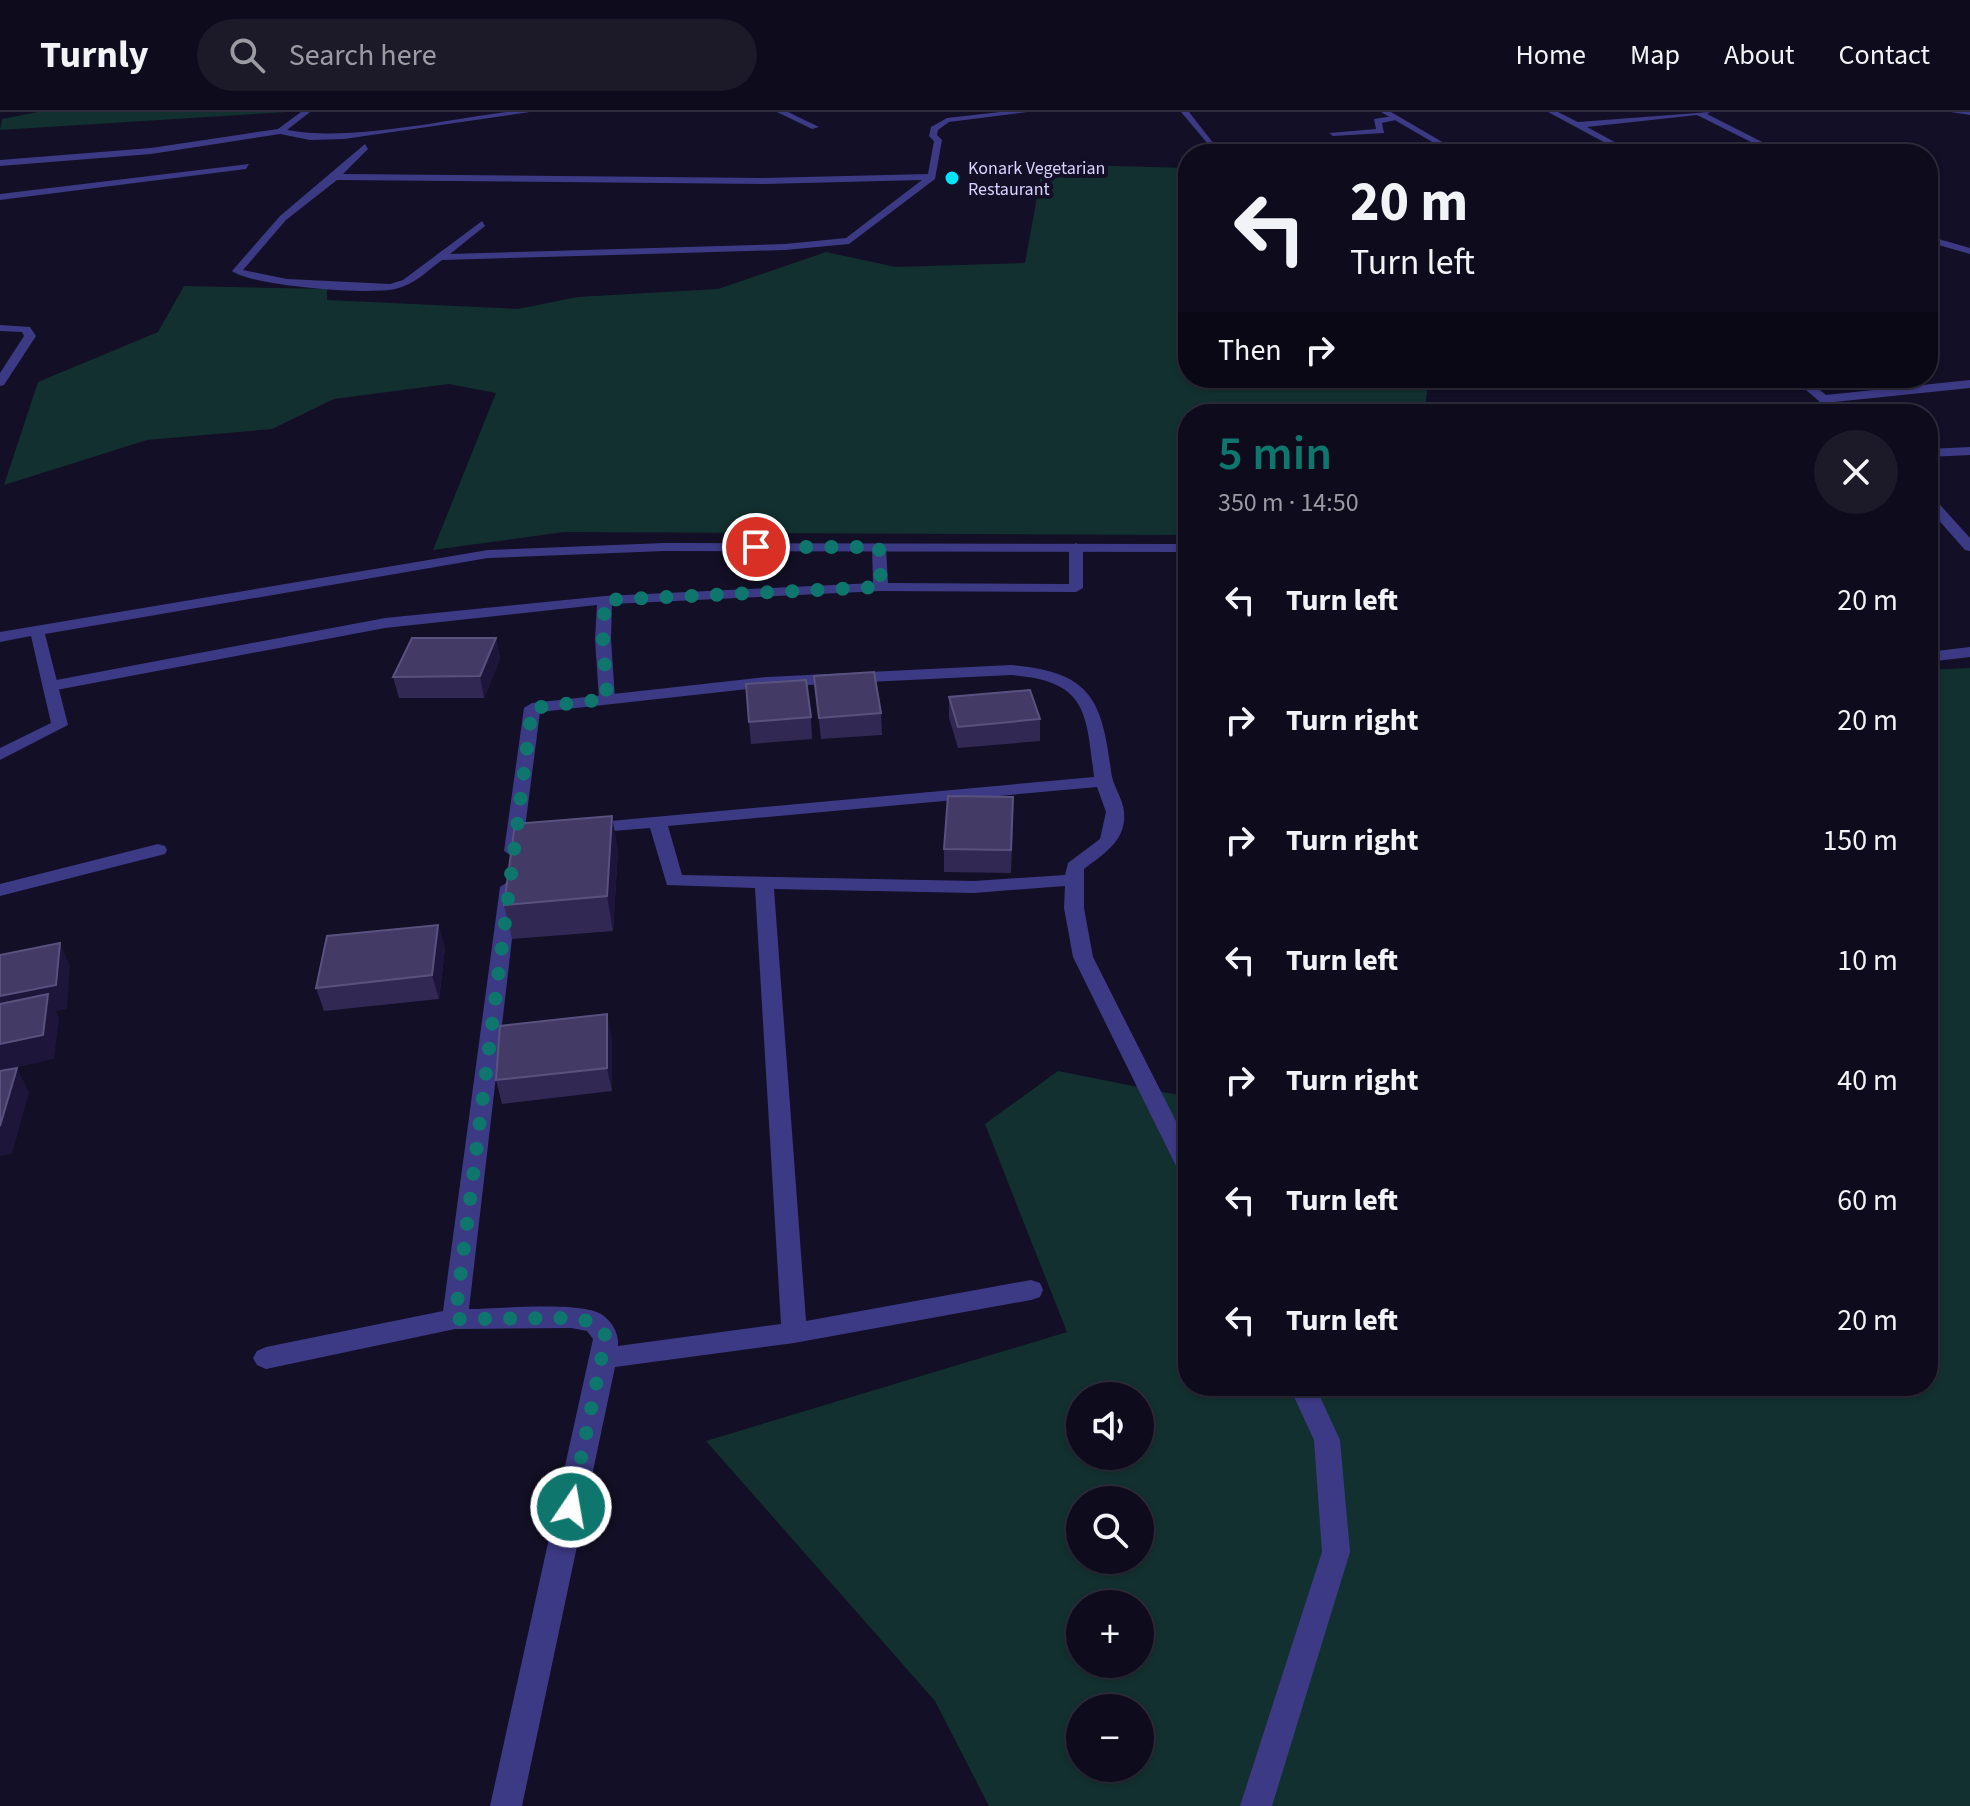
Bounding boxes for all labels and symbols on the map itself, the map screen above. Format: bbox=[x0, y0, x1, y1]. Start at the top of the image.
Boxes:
place label: Konark Vegetarian Restaurant bbox=[968, 156, 1105, 202]
marker: Konark Vegetarian Restaurant bbox=[943, 169, 961, 187]
pin bbox=[722, 513, 790, 581]
position arrow bbox=[529, 1465, 613, 1549]

